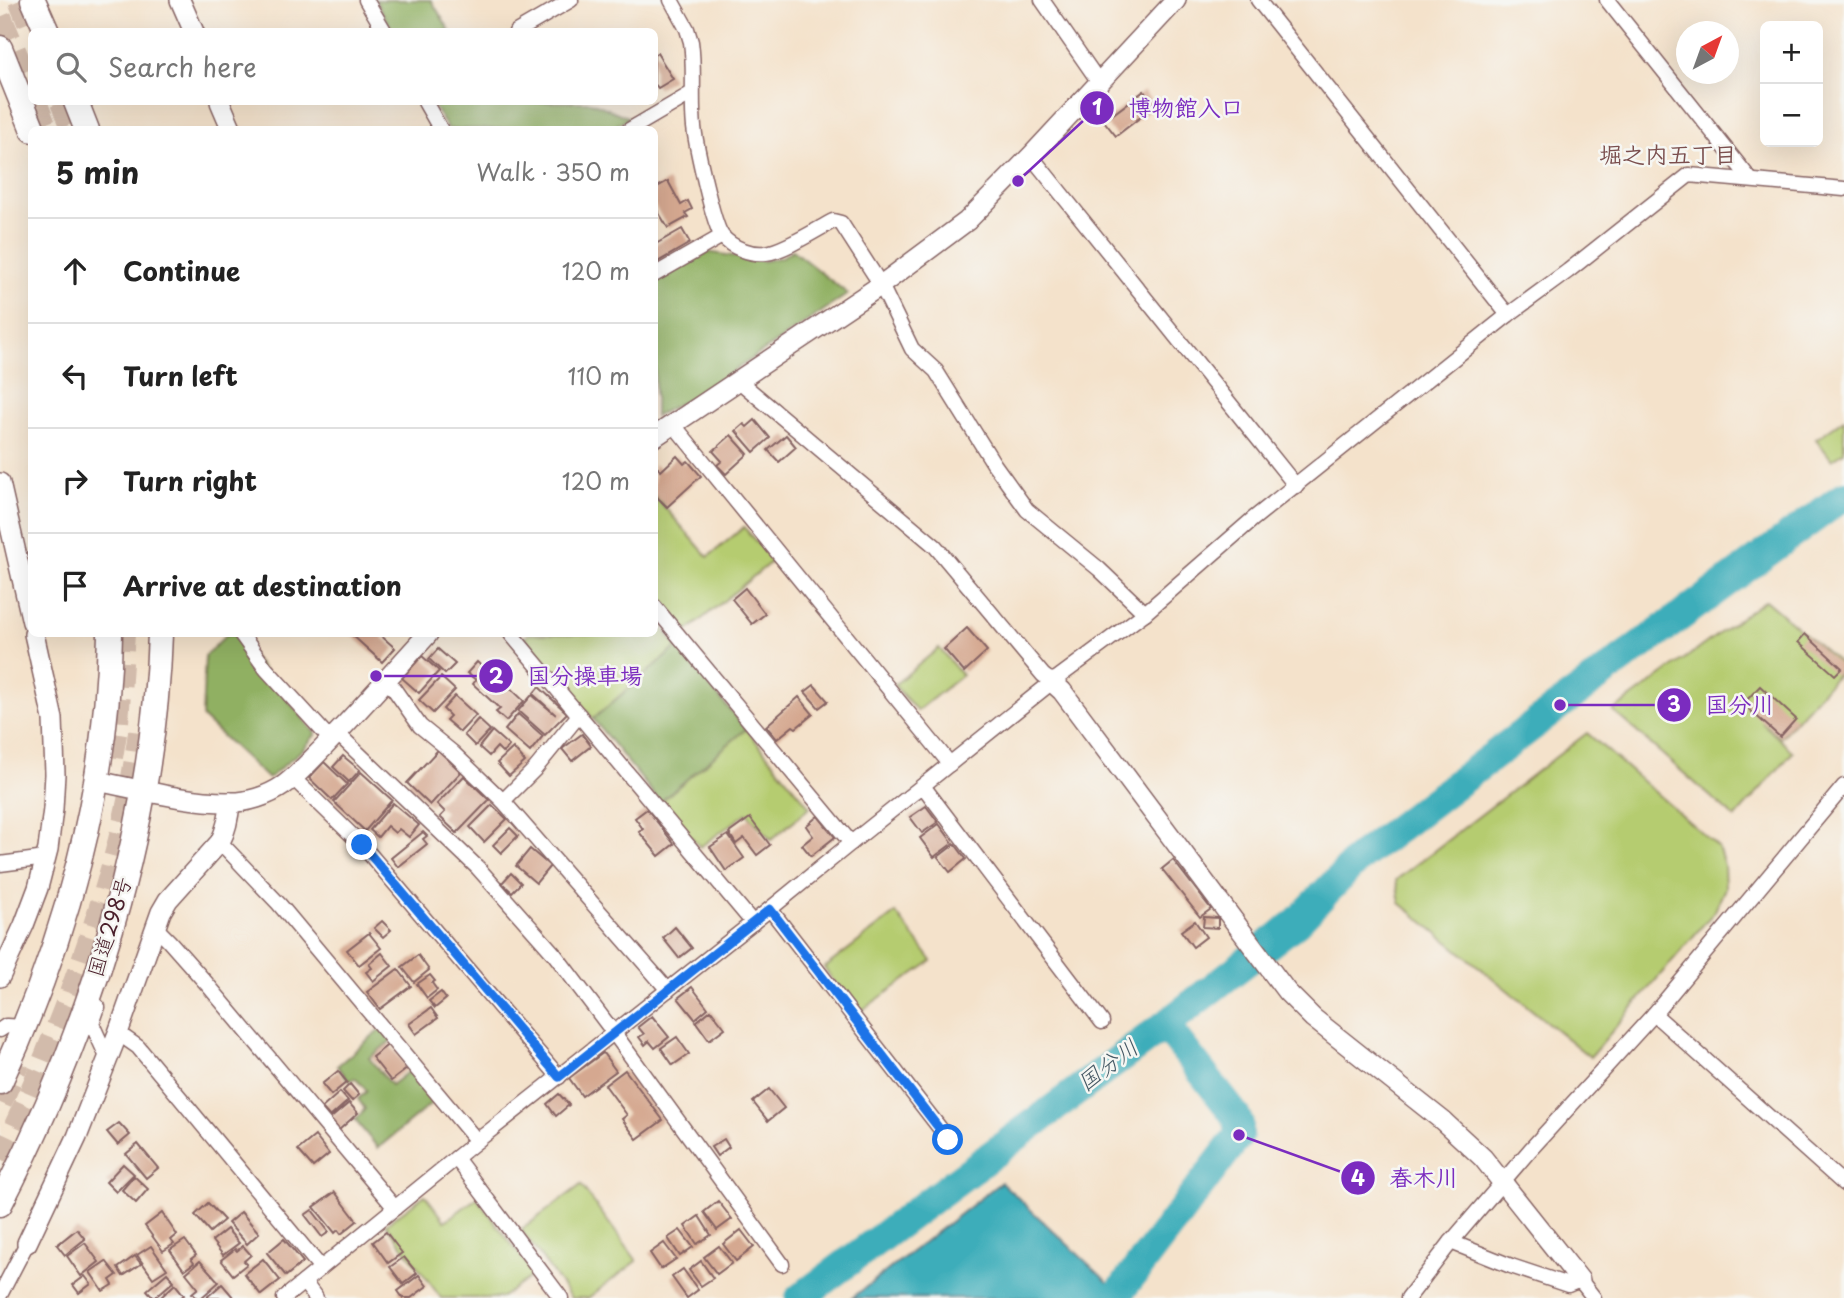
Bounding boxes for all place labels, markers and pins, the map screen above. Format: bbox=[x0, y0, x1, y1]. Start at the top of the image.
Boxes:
callout: 博物館入口 bbox=[1079, 86, 1257, 130]
callout: 国分操車場 bbox=[478, 654, 656, 698]
callout: 国分川 bbox=[1657, 683, 1789, 727]
callout: 春木川 bbox=[1341, 1156, 1473, 1200]

